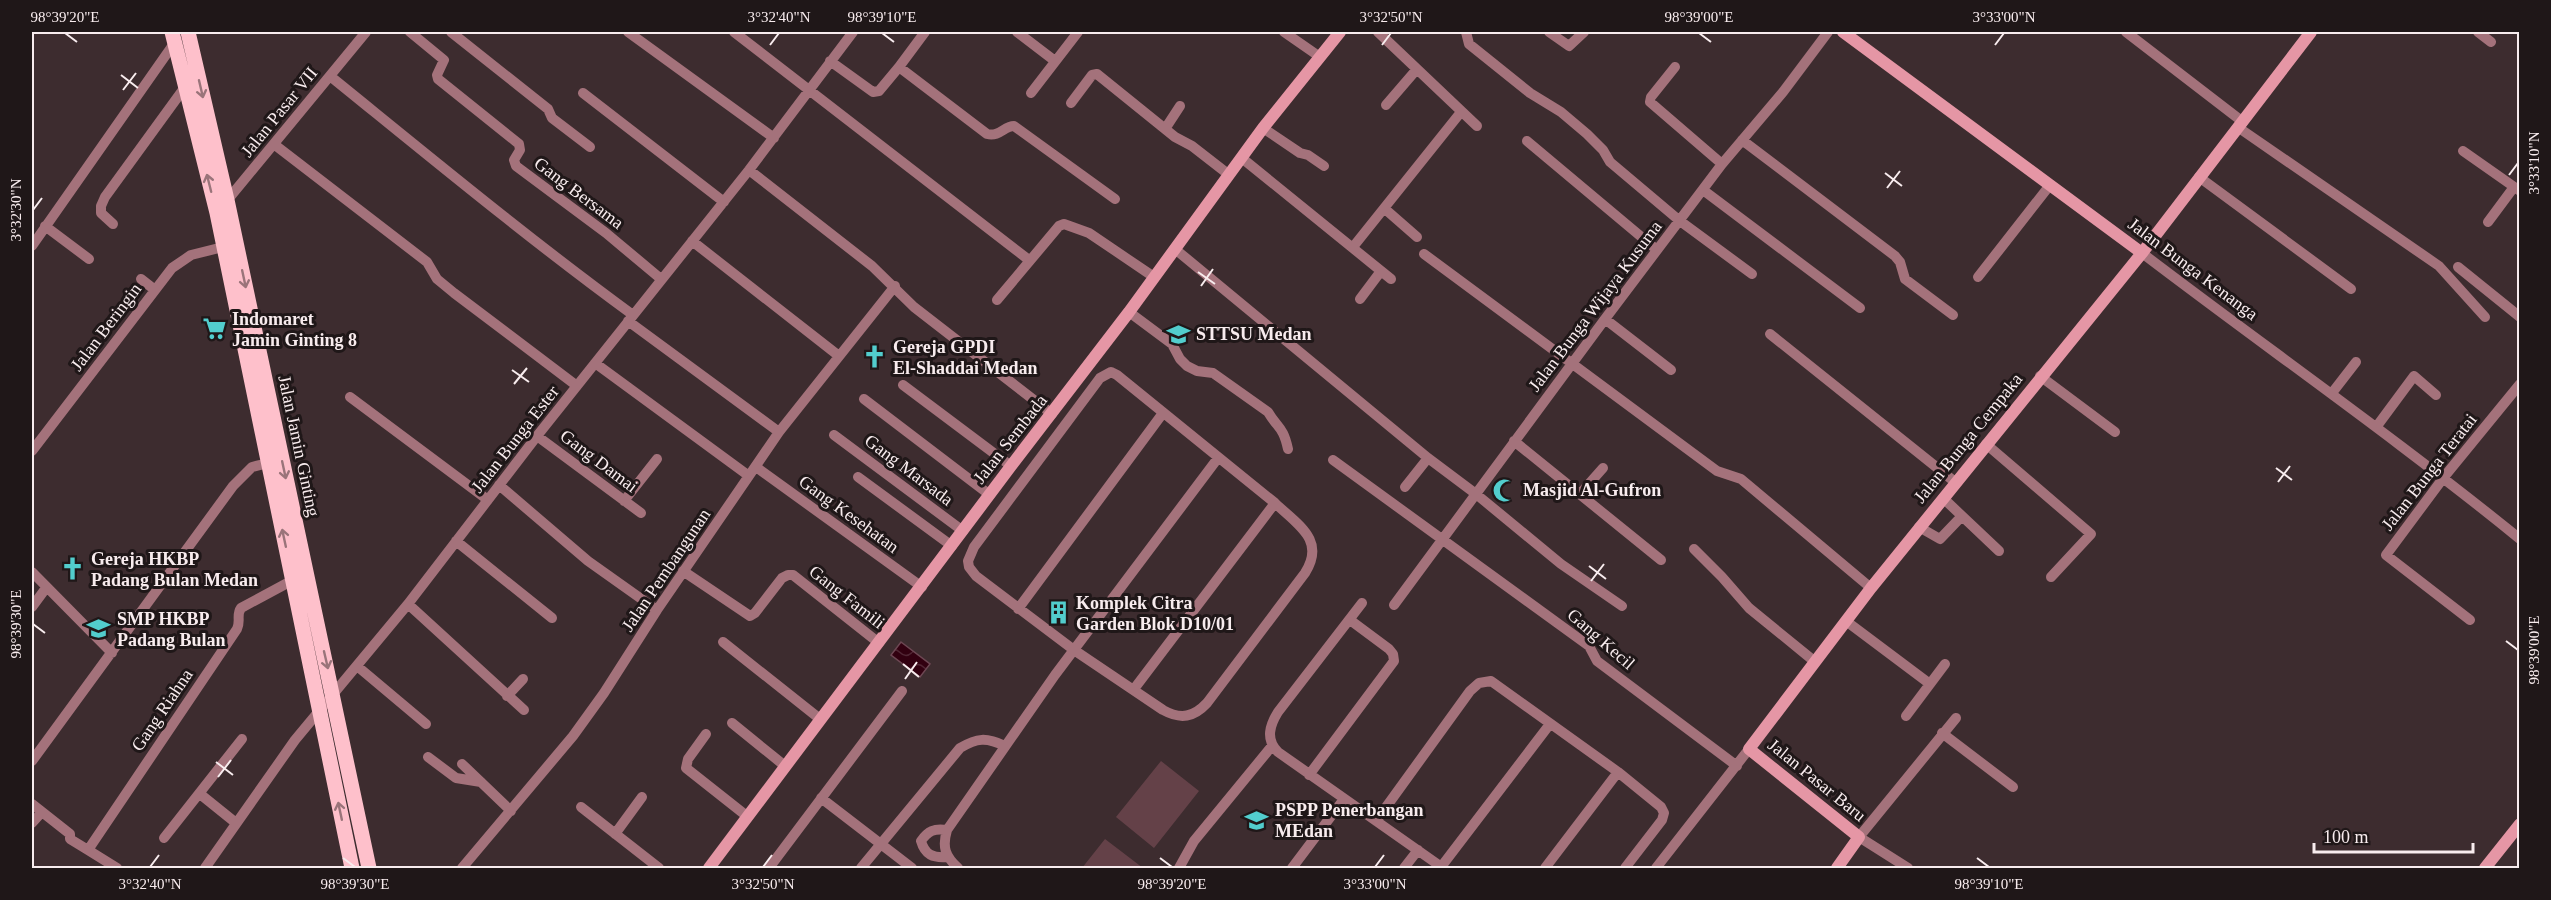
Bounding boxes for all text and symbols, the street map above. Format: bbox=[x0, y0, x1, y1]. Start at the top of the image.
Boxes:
text: 98°39'20"E bbox=[31, 9, 100, 25]
text: 3°32'40"N bbox=[747, 9, 811, 25]
text: 98°39'10"E bbox=[848, 9, 917, 25]
text: 3°32'50"N bbox=[1359, 9, 1423, 25]
text: 98°39'00"E bbox=[1665, 9, 1734, 25]
text: 3°33'00"N bbox=[1972, 9, 2036, 25]
street label: Jalan Pasar VII bbox=[237, 63, 321, 161]
one-way arrow bbox=[196, 79, 208, 98]
text: 3°33'10"N bbox=[2526, 131, 2542, 195]
street label: Gang Bersama bbox=[530, 153, 628, 233]
one-way arrow bbox=[203, 174, 215, 193]
text: 3°32'30"N bbox=[8, 178, 24, 242]
street label: Jalan Bunga Kenanga bbox=[2124, 214, 2262, 324]
street label: Jalan Bunga Wijaya Kusuma bbox=[1524, 217, 1666, 395]
one-way arrow bbox=[239, 269, 250, 288]
street label: Jalan Beringin bbox=[67, 279, 145, 375]
place label: Indomaret Jamin Ginting 8 bbox=[232, 309, 357, 350]
supermarket icon: Indomaret Jamin Ginting 8 bbox=[201, 316, 227, 342]
school or university icon: STTSU Medan bbox=[1165, 321, 1191, 347]
place label: STTSU Medan bbox=[1196, 324, 1312, 344]
place label: Gereja GPDI El-Shaddai Medan bbox=[893, 337, 1038, 378]
church icon: Gereja GPDI El-Shaddai Medan bbox=[862, 344, 888, 370]
street label: Jalan Bunga Cempaka bbox=[1910, 369, 2026, 507]
street label: Jalan Jamin Ginting bbox=[274, 374, 324, 518]
street label: Jalan Bunga Ester bbox=[467, 382, 563, 496]
street label: Jalan Sembada bbox=[969, 390, 1051, 487]
street label: Jalan Bunga Teratai bbox=[2377, 410, 2481, 534]
street label: Gang Damai bbox=[556, 425, 642, 497]
street label: Gang Marsada bbox=[861, 430, 957, 510]
one-way arrow bbox=[279, 460, 291, 479]
street label: Gang Kesehatan bbox=[795, 471, 903, 557]
mosque icon: Masjid Al-Gufron bbox=[1492, 477, 1518, 503]
place label: Masjid Al-Gufron bbox=[1523, 480, 1661, 500]
street label: Jalan Pembangunan bbox=[618, 505, 714, 635]
one-way arrow bbox=[277, 529, 289, 548]
place label: Gereja HKBP Padang Bulan Medan bbox=[91, 549, 258, 590]
church icon: Gereja HKBP Padang Bulan Medan bbox=[60, 556, 86, 582]
street label: Gang Famili bbox=[805, 561, 889, 633]
text: 98°39'30"E bbox=[8, 590, 24, 659]
place label: Komplek Citra Garden Blok D10/01 bbox=[1076, 593, 1234, 634]
building icon: Komplek Citra Garden Blok D10/01 bbox=[1045, 600, 1071, 626]
street label: Gang Kecil bbox=[1563, 604, 1639, 674]
place label: SMP HKBP Padang Bulan bbox=[117, 609, 226, 650]
school or university icon: SMP HKBP Padang Bulan bbox=[86, 616, 112, 642]
text: 98°39'00"E bbox=[2526, 616, 2542, 685]
one-way arrow bbox=[321, 650, 333, 669]
street label: Gang Riahna bbox=[127, 665, 197, 755]
street label: Jalan Pasar Baru bbox=[1764, 734, 1870, 826]
place label: PSPP Penerbangan MEdan bbox=[1275, 800, 1424, 841]
one-way arrow bbox=[334, 802, 345, 822]
school or university icon: PSPP Penerbangan MEdan bbox=[1244, 807, 1270, 833]
scale bar bbox=[2314, 816, 2473, 854]
text: 100 m bbox=[2323, 827, 2369, 847]
text: 3°32'40"N bbox=[118, 876, 182, 892]
text: 98°39'30"E bbox=[321, 876, 390, 892]
text: 3°32'50"N bbox=[731, 876, 795, 892]
text: 98°39'20"E bbox=[1138, 876, 1207, 892]
text: 3°33'00"N bbox=[1343, 876, 1407, 892]
text: 98°39'10"E bbox=[1955, 876, 2024, 892]

